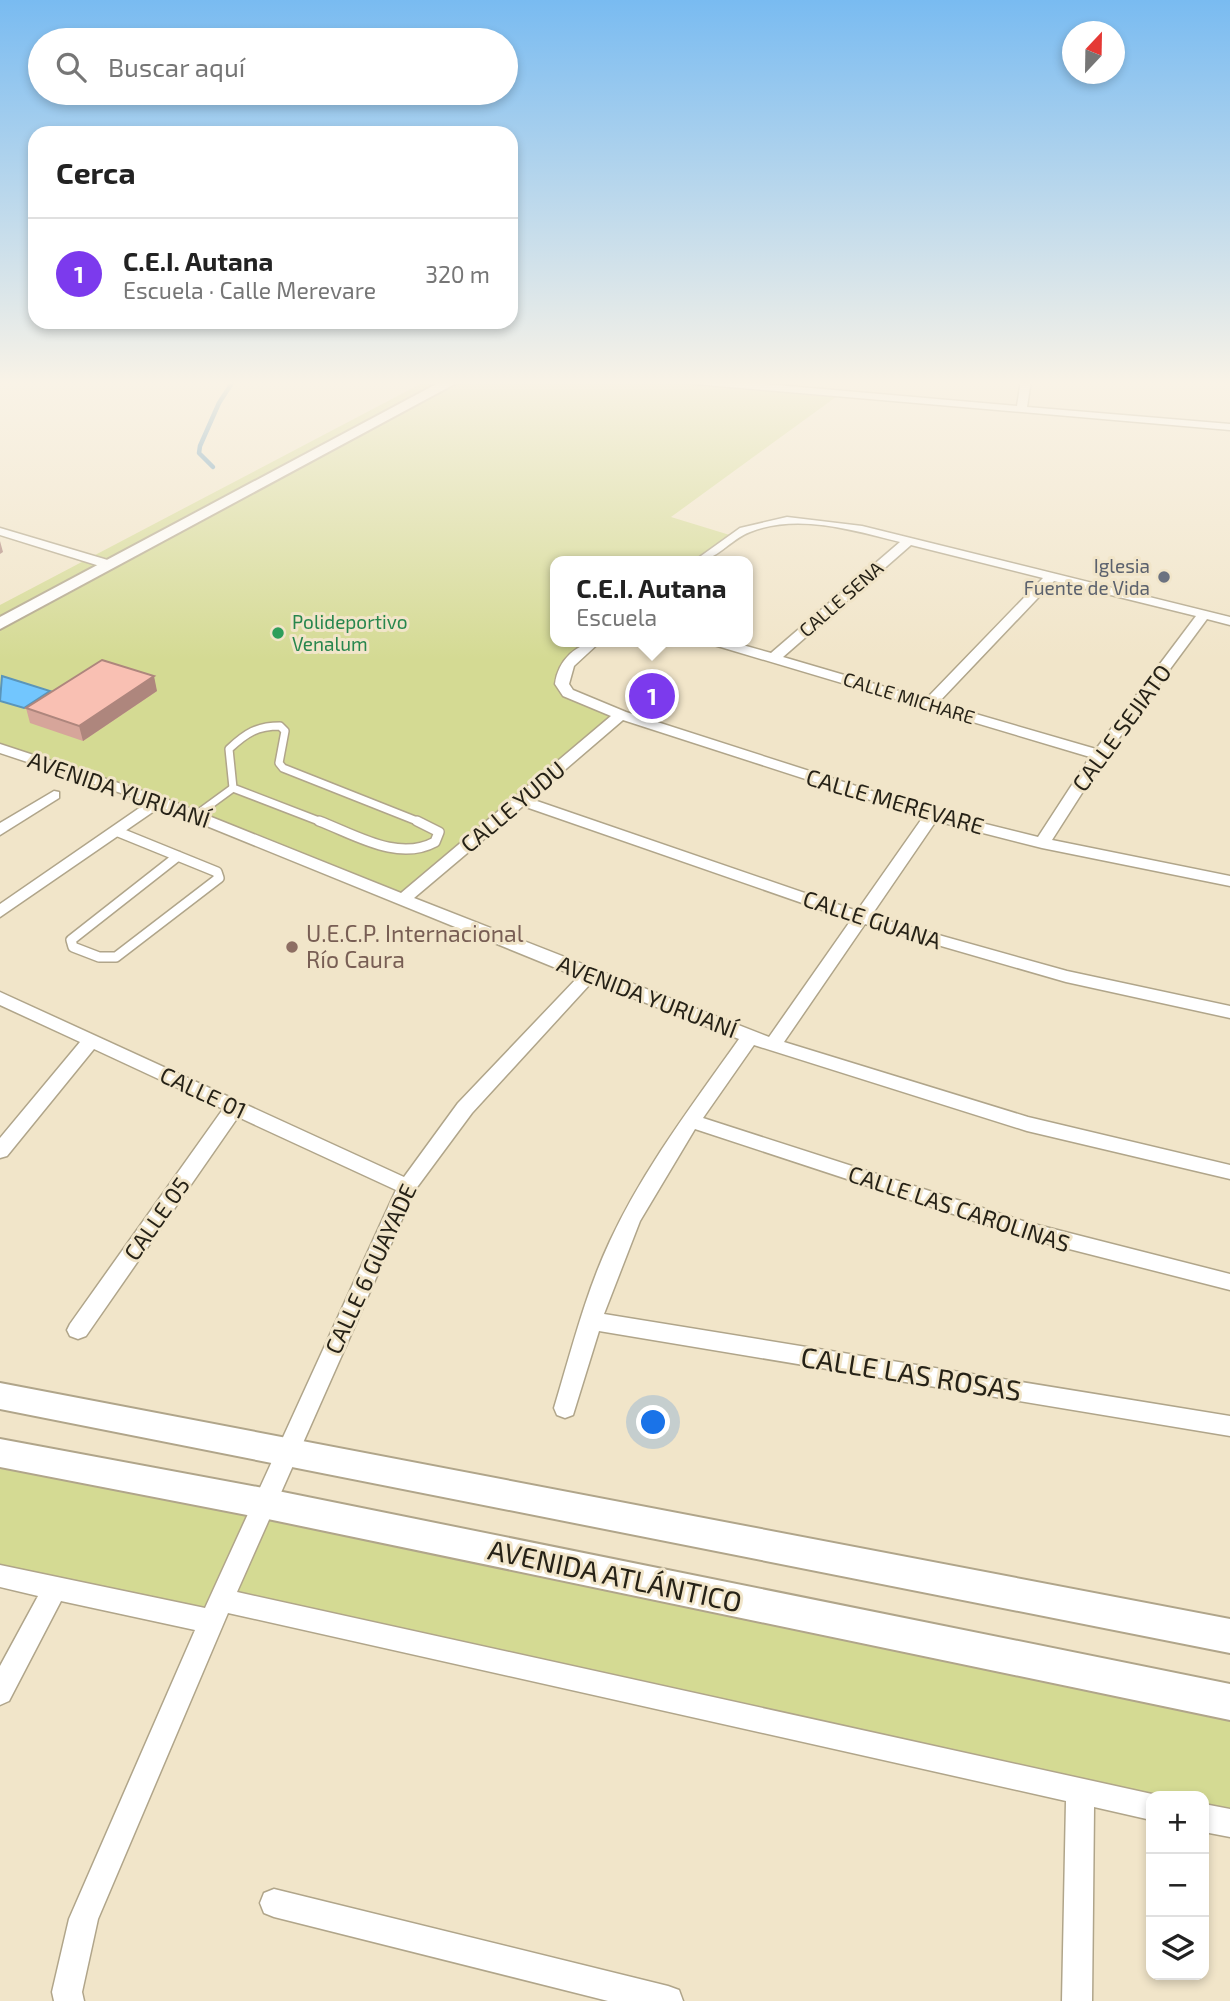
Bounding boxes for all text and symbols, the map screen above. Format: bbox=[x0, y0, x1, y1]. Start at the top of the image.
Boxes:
north arrow bbox=[1062, 21, 1125, 84]
search box bbox=[28, 28, 518, 105]
icon: search bbox=[52, 48, 90, 86]
text: Buscar aquí bbox=[108, 51, 245, 82]
text: Cerca bbox=[56, 154, 136, 190]
text: C.E.I. Autana bbox=[123, 245, 273, 276]
text: 1 bbox=[74, 260, 84, 288]
text: 320 m bbox=[425, 260, 490, 288]
text: Escuela · Calle Merevare bbox=[123, 276, 376, 304]
place label: Iglesia Fuente de Vida bbox=[1024, 554, 1150, 599]
popup bbox=[550, 556, 753, 647]
street label: CALLE SENA bbox=[794, 556, 887, 641]
marker: Iglesia Fuente de Vida bbox=[1156, 569, 1172, 585]
text: C.E.I. Autana bbox=[576, 572, 727, 603]
text: Escuela bbox=[576, 603, 657, 631]
place label: Polideportivo Venalum bbox=[292, 610, 407, 655]
marker: Polideportivo Venalum bbox=[270, 625, 286, 641]
street label: CALLE SEJIATO bbox=[1066, 658, 1177, 796]
street label: CALLE MICHARE bbox=[841, 667, 978, 728]
pin: 1 bbox=[629, 670, 675, 722]
street label: AVENIDA YURUANÍ bbox=[25, 745, 215, 834]
street label: CALLE YUDU bbox=[455, 755, 570, 858]
street label: CALLE MEREVARE bbox=[803, 762, 987, 840]
street label: CALLE GUANA bbox=[800, 884, 946, 955]
place label: U.E.C.P. Internacional Río Caura bbox=[306, 919, 524, 973]
marker: U.E.C.P. Internacional Río Caura bbox=[284, 939, 300, 955]
street label: AVENIDA YURUANÍ bbox=[553, 949, 742, 1044]
street label: CALLE 01 bbox=[156, 1060, 251, 1124]
street label: CALLE LAS CAROLINAS bbox=[845, 1159, 1074, 1257]
street label: CALLE 05 bbox=[117, 1171, 195, 1265]
street label: CALLE 6 GUAYADE bbox=[318, 1179, 422, 1358]
street label: CALLE LAS ROSAS bbox=[799, 1339, 1024, 1407]
your location bbox=[636, 1405, 670, 1439]
street label: AVENIDA ATLÁNTICO bbox=[485, 1532, 745, 1619]
map controls bbox=[1146, 1791, 1209, 1980]
button: + bbox=[1146, 1791, 1209, 1854]
button: − bbox=[1146, 1854, 1209, 1917]
button: layers bbox=[1146, 1917, 1209, 1980]

